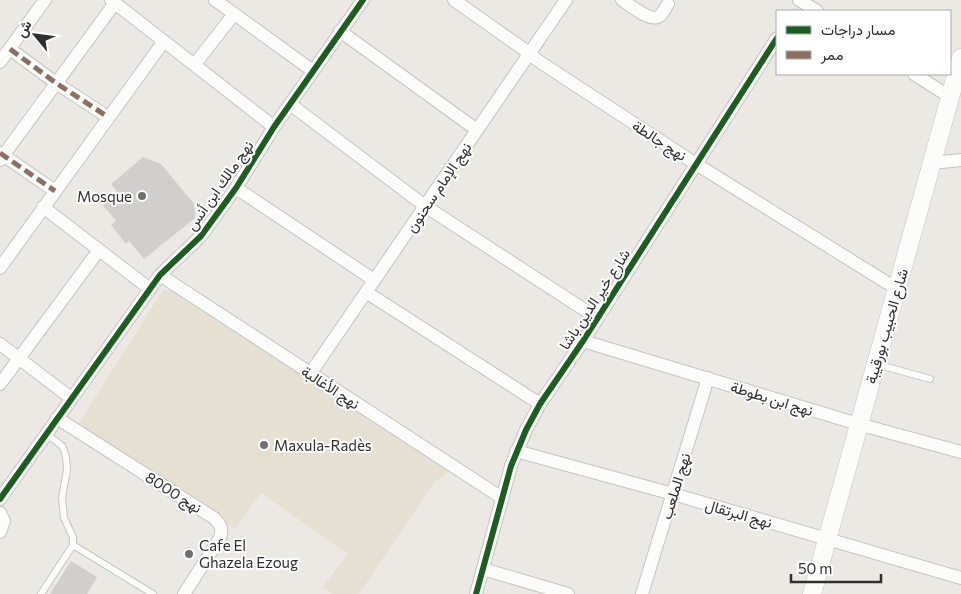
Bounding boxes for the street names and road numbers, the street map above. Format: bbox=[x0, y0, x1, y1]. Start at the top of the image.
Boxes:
street label: نهج جالطة bbox=[628, 116, 691, 167]
street label: نهج مالك ابن أنس bbox=[181, 137, 259, 235]
street label: نهج الإمام سحنون bbox=[401, 139, 477, 237]
street label: شارع خير الدين باشا bbox=[555, 245, 636, 354]
street label: شارع الحبيب بورقيبة bbox=[861, 266, 914, 387]
street label: نهج الأغالبة bbox=[297, 361, 364, 415]
street label: نهج ابن بطوطة bbox=[728, 377, 815, 422]
street label: نهج الملعب bbox=[656, 451, 697, 522]
street label: نهج 8000 bbox=[141, 468, 206, 519]
street label: نهج البرتقال bbox=[703, 495, 774, 534]

